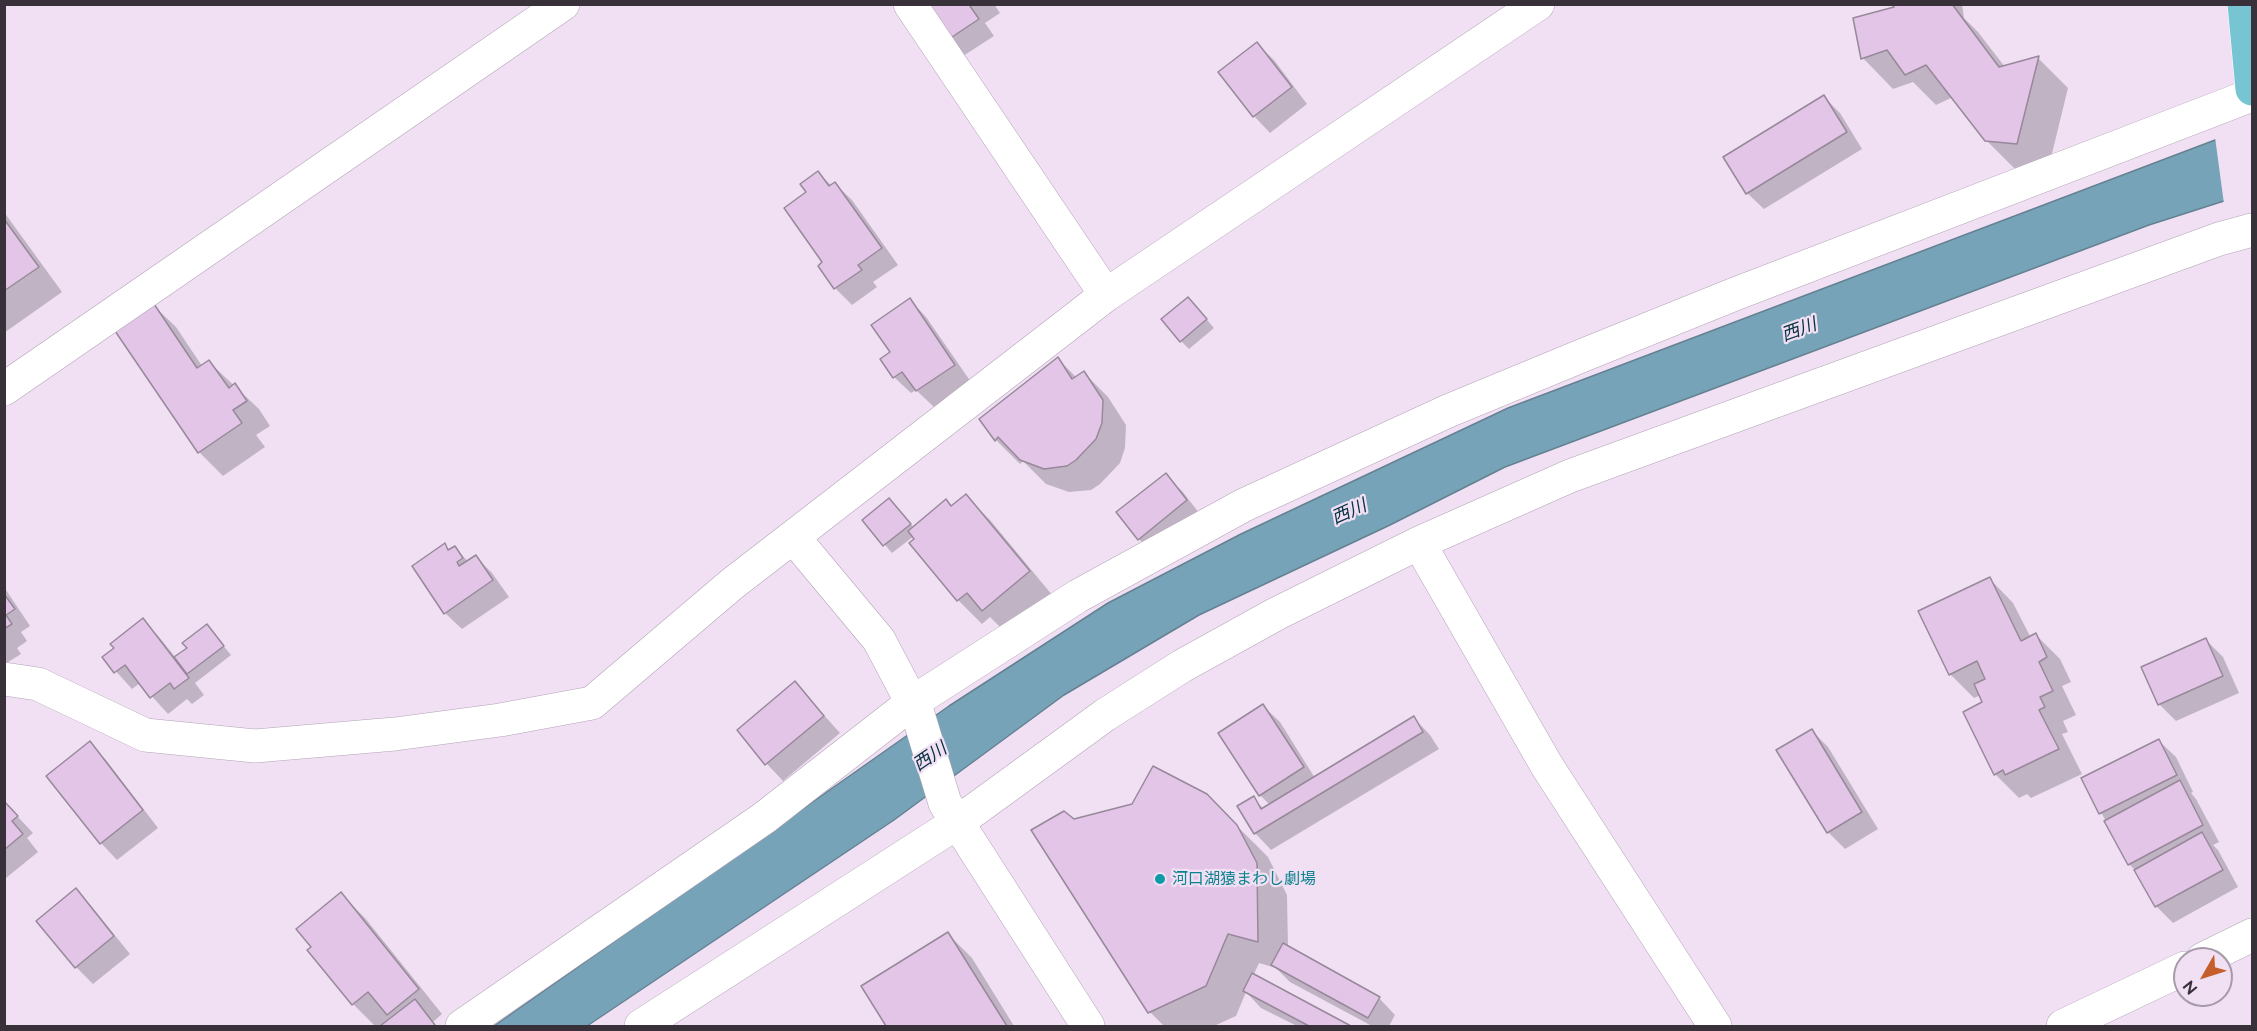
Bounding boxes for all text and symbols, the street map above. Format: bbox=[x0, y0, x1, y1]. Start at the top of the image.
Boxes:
water label: 西川 bbox=[1778, 314, 1820, 346]
water label: 西川 bbox=[1328, 495, 1370, 529]
water label: 西川 bbox=[909, 738, 951, 776]
place label: 河口湖猿まわし劇場 bbox=[1172, 869, 1316, 889]
marker: 河口湖猿まわし劇場 bbox=[1153, 872, 1167, 886]
north arrow bbox=[2173, 947, 2233, 1007]
text: N bbox=[2179, 977, 2201, 998]

